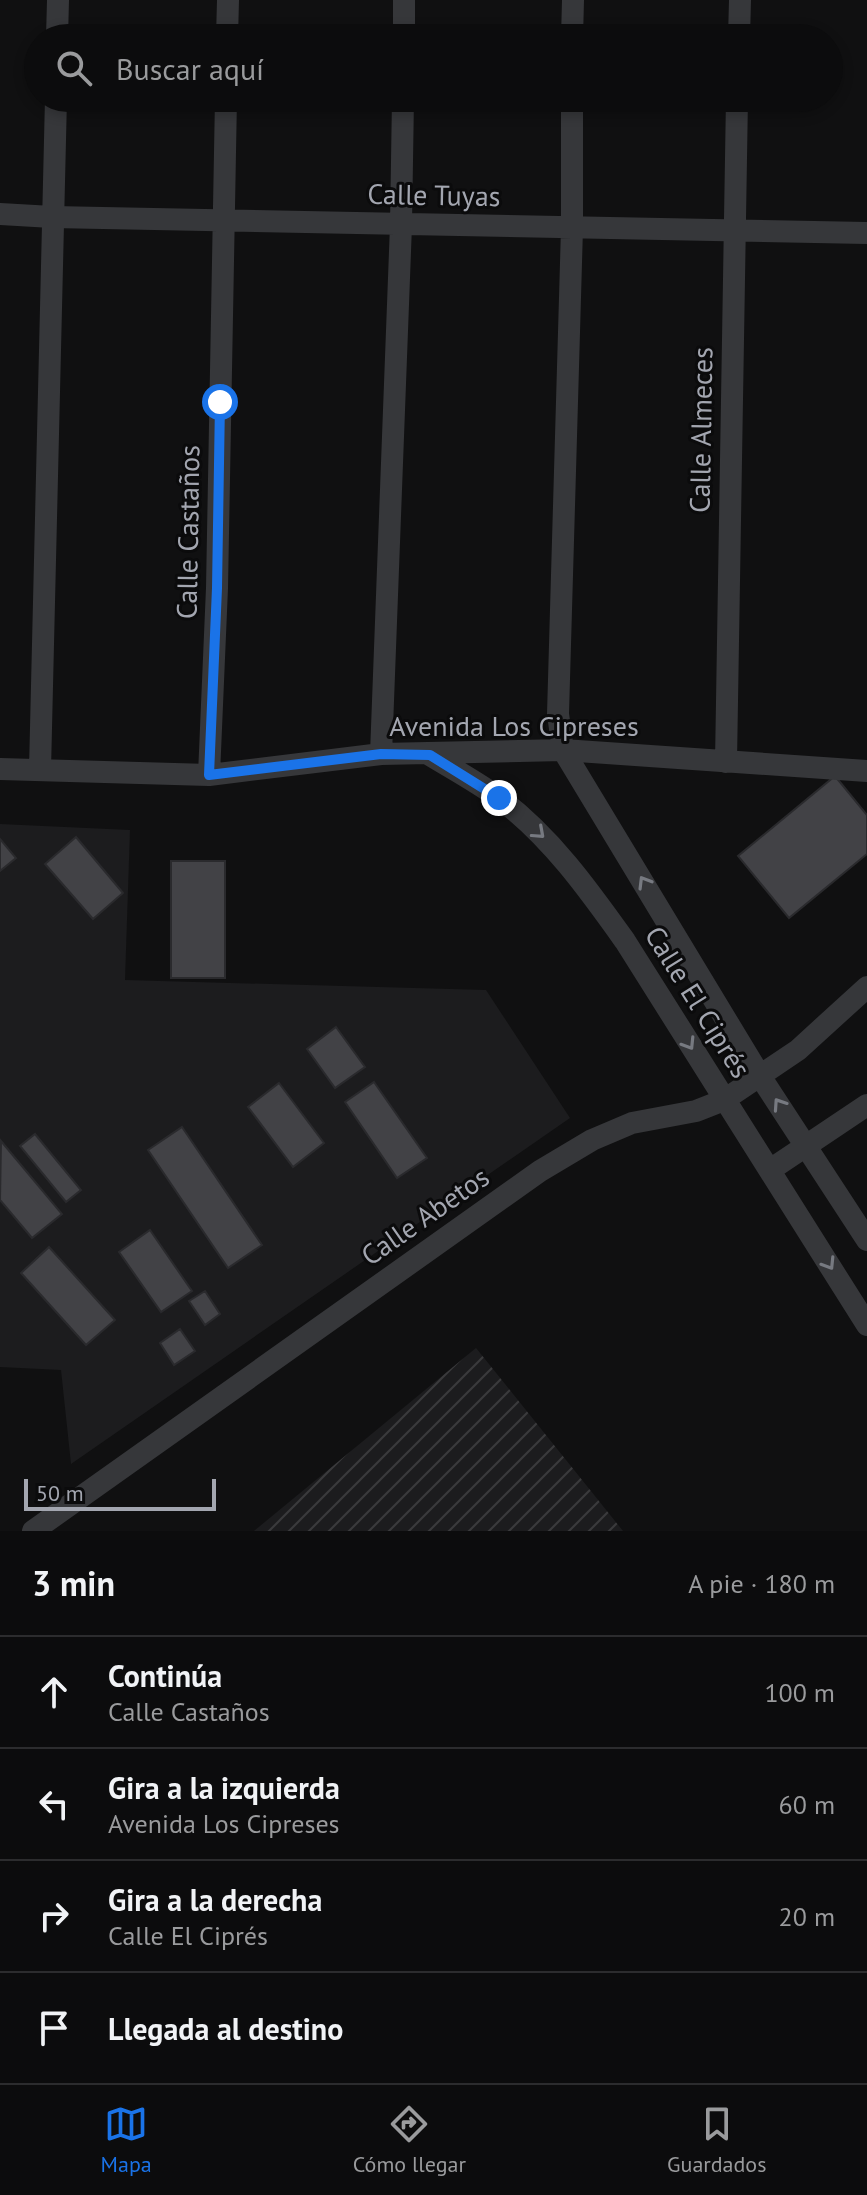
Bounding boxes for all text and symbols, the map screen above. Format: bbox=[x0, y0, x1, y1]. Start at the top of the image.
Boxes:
search box bbox=[24, 24, 843, 112]
icon: search bbox=[52, 46, 96, 90]
text: Buscar aquí bbox=[116, 49, 264, 88]
street label: Calle Tuyas bbox=[367, 175, 501, 214]
street label: Calle Almeces bbox=[681, 347, 720, 513]
route start bbox=[202, 384, 238, 420]
street label: Calle Castaños bbox=[167, 445, 208, 619]
street label: Avenida Los Cipreses bbox=[389, 707, 639, 744]
route end bbox=[481, 780, 517, 816]
one-way arrow bbox=[529, 824, 544, 838]
one-way arrow bbox=[638, 876, 653, 891]
street label: Calle El Ciprés bbox=[637, 919, 760, 1085]
one-way arrow bbox=[680, 1035, 695, 1050]
one-way arrow bbox=[774, 1099, 789, 1113]
street label: Calle Abetos bbox=[353, 1158, 496, 1273]
one-way arrow bbox=[819, 1255, 834, 1270]
scale bar bbox=[24, 1475, 216, 1511]
text: 50 m bbox=[36, 1479, 84, 1507]
text: 3 min bbox=[32, 1561, 115, 1605]
text: A pie · 180 m bbox=[688, 1567, 835, 1600]
text: Continúa bbox=[108, 1656, 222, 1695]
icon: ahead bbox=[32, 1670, 76, 1714]
text: 100 m bbox=[764, 1676, 835, 1709]
text: Calle Castaños bbox=[108, 1695, 270, 1728]
text: Gira a la izquierda bbox=[108, 1768, 340, 1807]
icon: left bbox=[32, 1782, 76, 1826]
text: 60 m bbox=[779, 1788, 835, 1821]
text: Avenida Los Cipreses bbox=[108, 1807, 340, 1840]
text: Gira a la derecha bbox=[108, 1880, 322, 1919]
icon: right bbox=[32, 1894, 76, 1938]
text: 20 m bbox=[779, 1900, 835, 1933]
text: Calle El Ciprés bbox=[108, 1919, 268, 1952]
icon: arrive bbox=[32, 2006, 76, 2050]
text: Llegada al destino bbox=[108, 2009, 343, 2048]
tab: Mapa bbox=[101, 2102, 152, 2178]
tab: Cómo llegar bbox=[353, 2102, 466, 2178]
tab: Guardados bbox=[667, 2102, 766, 2178]

